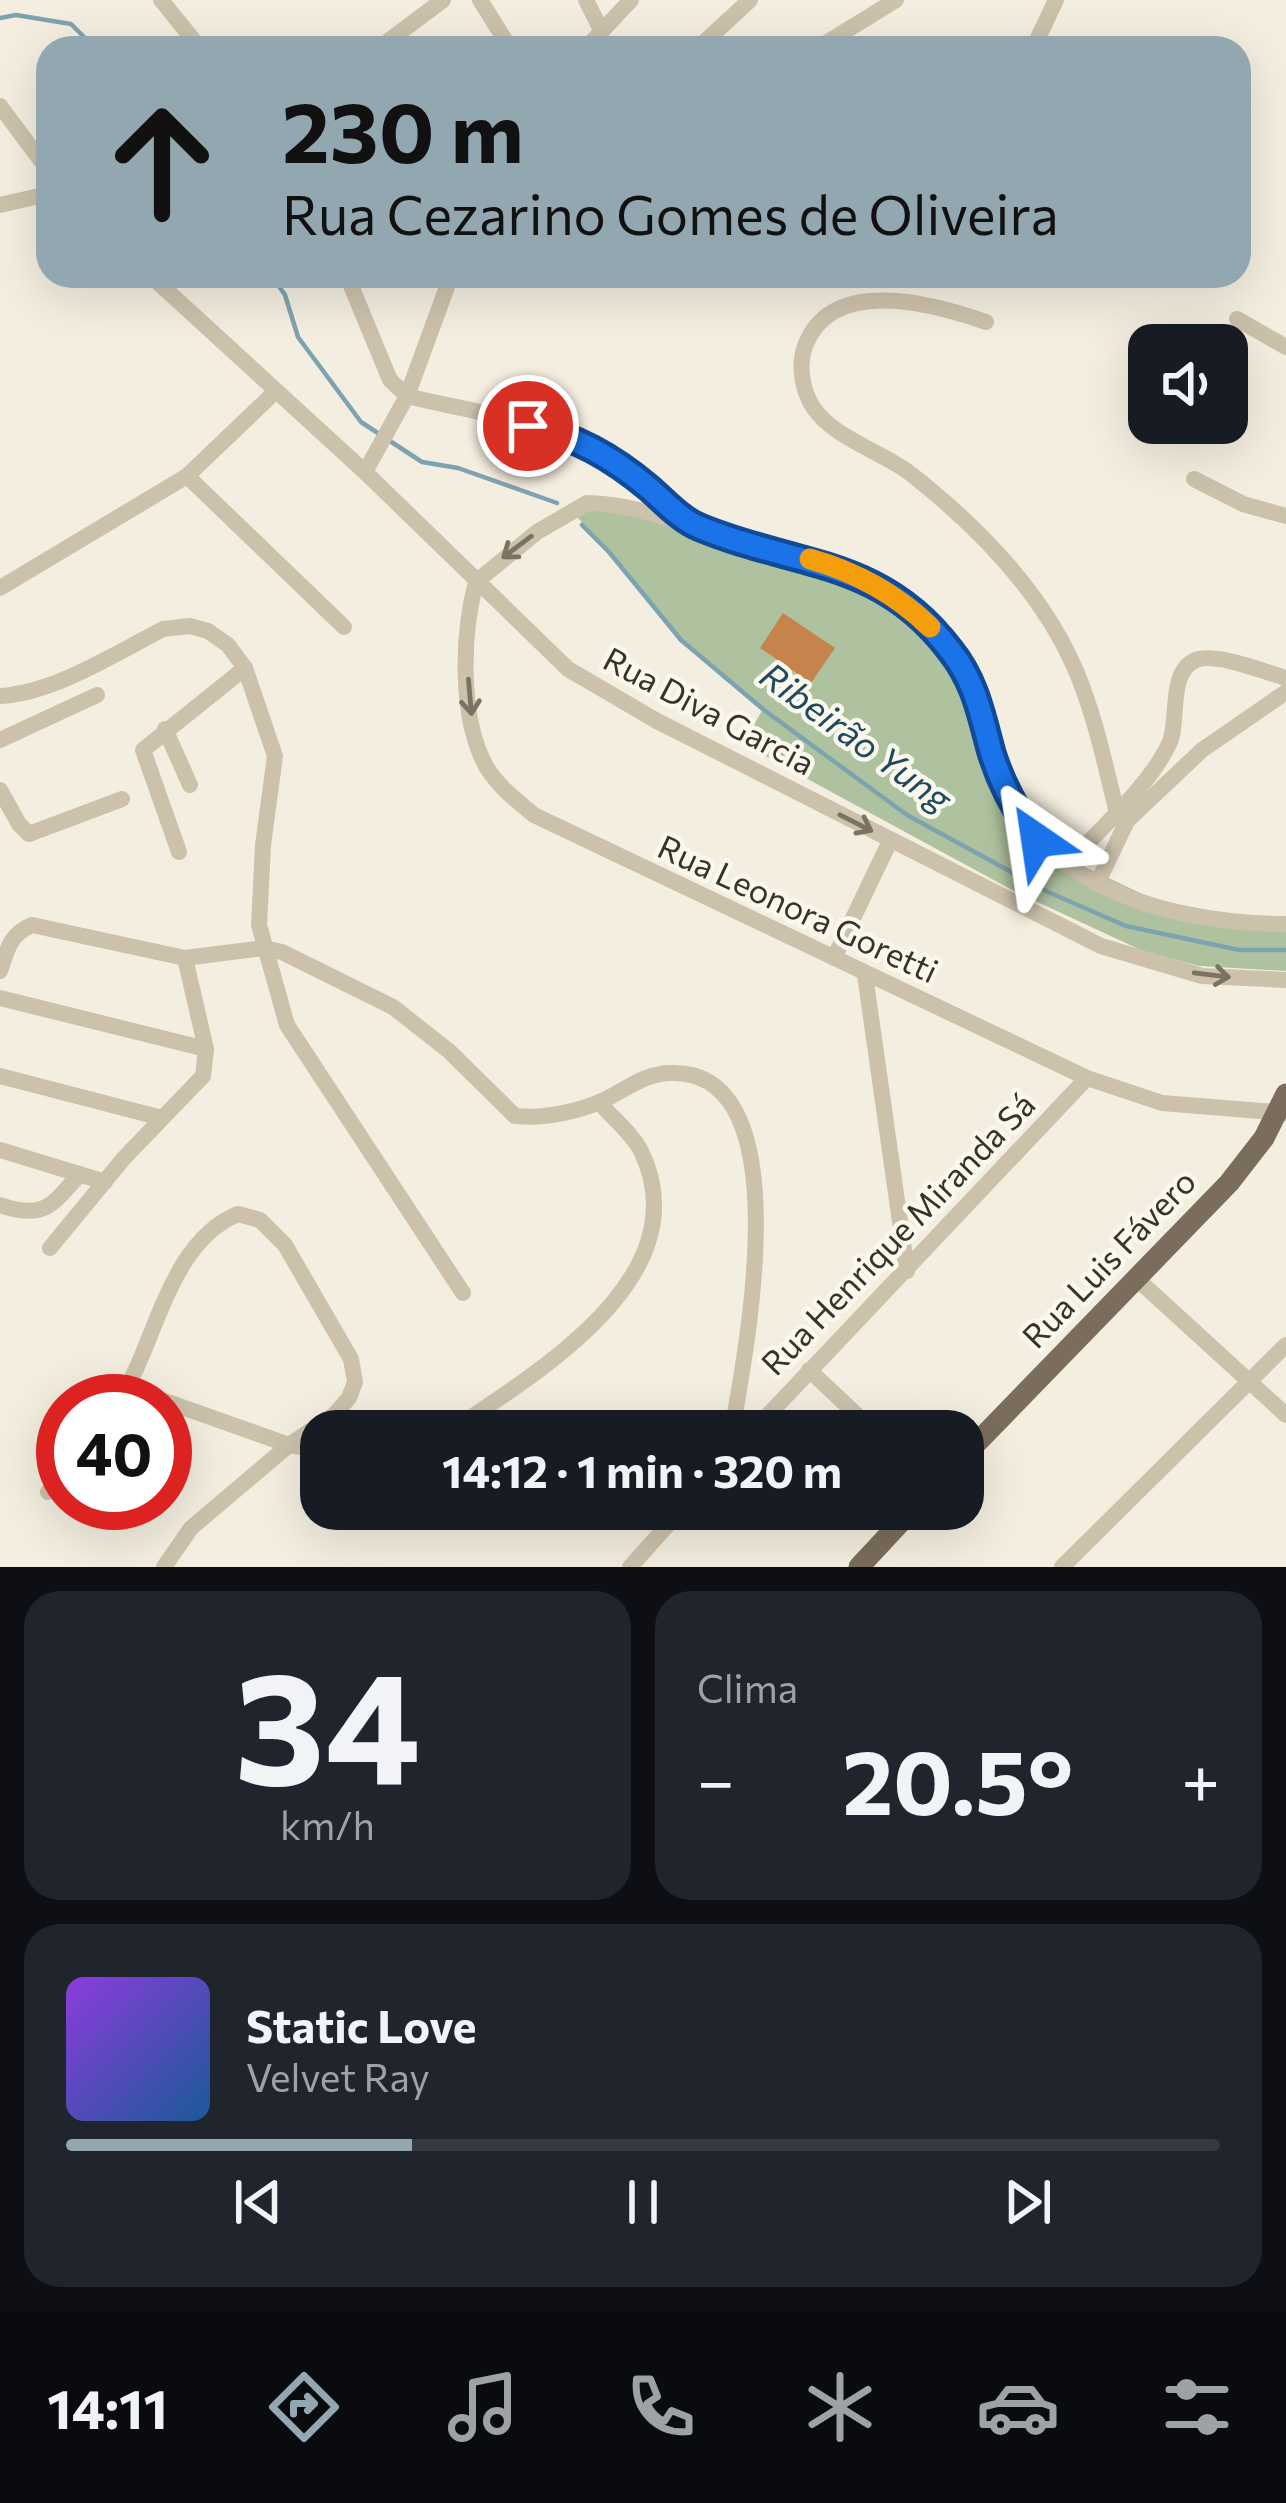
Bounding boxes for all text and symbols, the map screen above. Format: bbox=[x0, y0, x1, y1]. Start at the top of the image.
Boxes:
text: 230 m bbox=[282, 78, 524, 180]
icon: ahead bbox=[84, 84, 240, 240]
text: Rua Cezarino Gomes de Oliveira bbox=[282, 180, 1059, 246]
map controls bbox=[1128, 324, 1248, 444]
button: sound bbox=[1128, 324, 1248, 444]
pin bbox=[477, 375, 579, 477]
icon: arrive bbox=[495, 393, 561, 459]
one-way arrow bbox=[502, 534, 534, 560]
street label: Rua Diva Garcia bbox=[597, 637, 822, 782]
water label: Ribeirão Yung bbox=[753, 651, 963, 820]
one-way arrow bbox=[458, 677, 481, 716]
position arrow bbox=[974, 777, 1100, 903]
one-way arrow bbox=[837, 812, 873, 835]
street label: Rua Leonora Goretti bbox=[652, 825, 945, 991]
one-way arrow bbox=[1192, 965, 1231, 987]
street label: Rua Henrique Miranda Sá bbox=[751, 1083, 1042, 1383]
street label: Rua Luis Fávero bbox=[1013, 1160, 1203, 1356]
speed limit sign: 40 bbox=[36, 1374, 192, 1530]
text: 14:12 · 1 min · 320 m bbox=[442, 1442, 842, 1497]
text: 34 bbox=[234, 1626, 421, 1817]
text: Clima bbox=[697, 1663, 798, 1711]
text: 20.5° bbox=[842, 1723, 1073, 1834]
text: − bbox=[697, 1738, 735, 1819]
text: + bbox=[1181, 1738, 1220, 1819]
text: km/h bbox=[280, 1800, 375, 1848]
text: Static Love bbox=[246, 1997, 476, 2052]
text: Velvet Ray bbox=[246, 2052, 430, 2100]
icon: previous bbox=[225, 2169, 291, 2235]
icon: pause bbox=[610, 2169, 676, 2235]
icon: next bbox=[995, 2169, 1061, 2235]
icon: directions bbox=[262, 2365, 346, 2449]
icon: music bbox=[441, 2365, 525, 2449]
icon: phone bbox=[619, 2365, 703, 2449]
icon: climate bbox=[798, 2365, 882, 2449]
icon: car bbox=[976, 2365, 1060, 2449]
icon: filters bbox=[1155, 2365, 1239, 2449]
text: 14:11 bbox=[47, 2374, 168, 2440]

